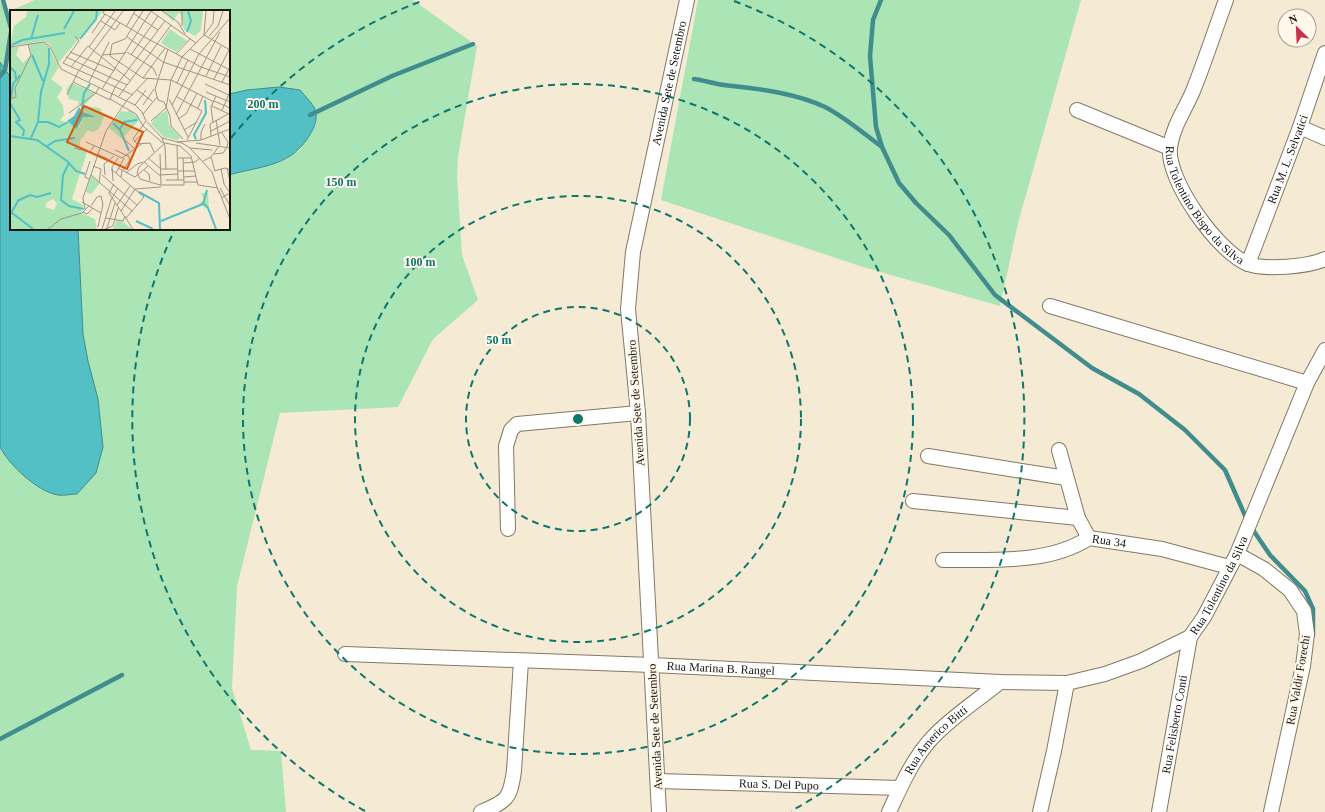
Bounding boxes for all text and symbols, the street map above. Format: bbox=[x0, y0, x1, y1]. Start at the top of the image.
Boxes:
north arrow bbox=[1277, 8, 1317, 48]
inset map bbox=[10, 10, 230, 230]
text: N bbox=[1287, 12, 1299, 26]
street label: Avenida Sete de Setembro bbox=[649, 20, 689, 147]
text: 200 m bbox=[248, 97, 279, 111]
street label: Rua M. L. Selvatici bbox=[1264, 112, 1311, 206]
street label: Rua Tolentino Bispo da Silva bbox=[1163, 146, 1247, 268]
text: 150 m bbox=[326, 175, 357, 189]
text: 100 m bbox=[405, 255, 436, 269]
text: 50 m bbox=[487, 333, 512, 347]
street label: Avenida Sete de Setembro bbox=[625, 339, 647, 467]
centre of rings bbox=[571, 412, 585, 426]
street label: Rua 34 bbox=[1091, 532, 1127, 551]
street label: Rua Tolentino da Silva bbox=[1187, 533, 1251, 637]
street label: Rua Valdir Forechi bbox=[1283, 633, 1313, 726]
street label: Rua Marina B. Rangel bbox=[666, 659, 776, 678]
street label: Avenida Sete de Setembro bbox=[645, 663, 665, 791]
street label: Rua Felisberto Conti bbox=[1159, 673, 1190, 775]
street label: Rua Americo Bitti bbox=[902, 702, 971, 777]
street label: Rua S. Del Pupo bbox=[739, 776, 819, 793]

